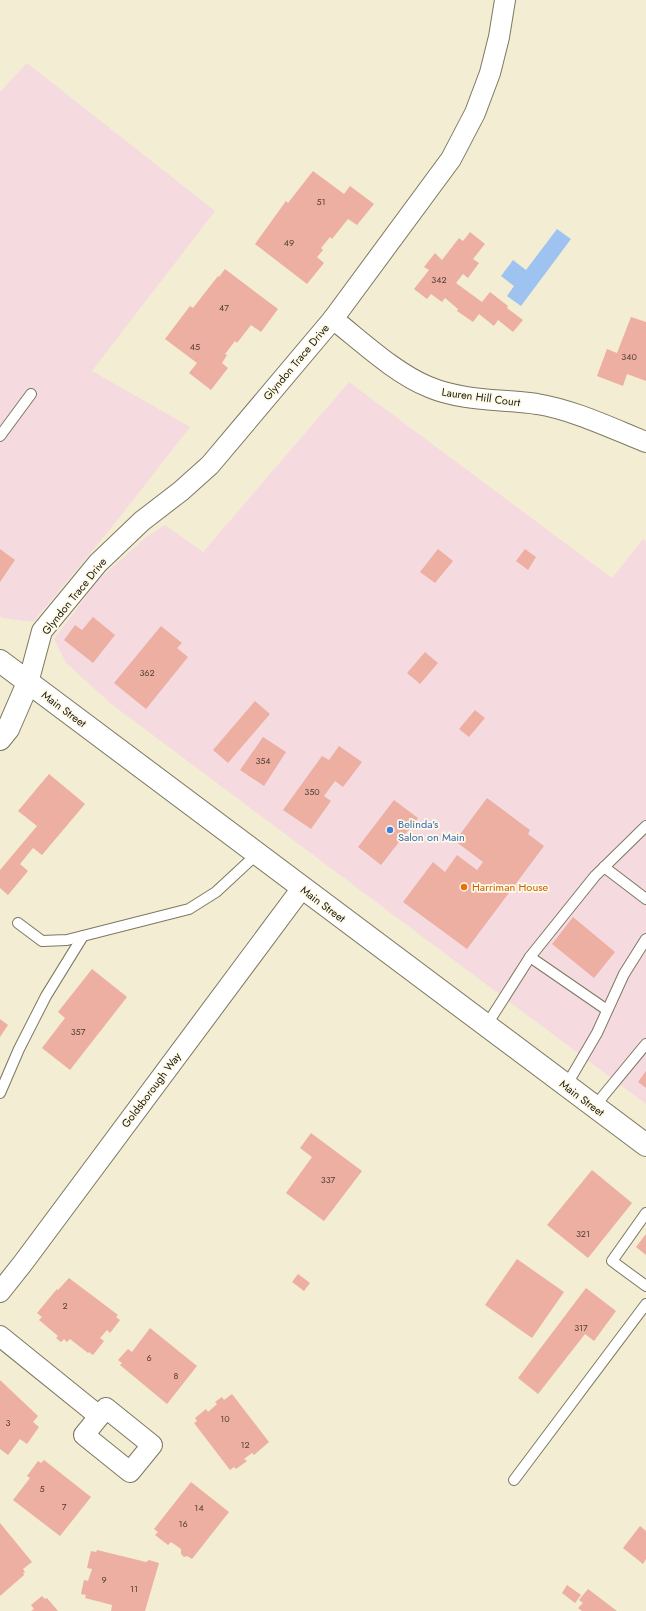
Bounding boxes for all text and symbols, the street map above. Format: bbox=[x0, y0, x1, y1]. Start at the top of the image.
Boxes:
house number: 51 bbox=[316, 195, 326, 208]
house number: 49 bbox=[284, 236, 294, 249]
house number: 342 bbox=[431, 273, 447, 286]
house number: 47 bbox=[219, 301, 229, 314]
street label: Glyndon Trace Drive bbox=[259, 320, 333, 404]
house number: 45 bbox=[190, 340, 200, 353]
house number: 340 bbox=[621, 350, 637, 363]
street label: Lauren Hill Court bbox=[441, 384, 522, 410]
street label: Glyndon Trace Drive bbox=[38, 554, 110, 638]
house number: 362 bbox=[139, 666, 155, 679]
street label: Main Street bbox=[38, 687, 90, 731]
house number: 354 bbox=[255, 754, 271, 767]
house number: 350 bbox=[304, 785, 320, 798]
place label: Belinda’s Salon on Main bbox=[398, 816, 465, 845]
marker: Belinda’s Salon on Main bbox=[385, 825, 395, 835]
place label: Harriman House bbox=[472, 879, 549, 895]
street label: Main Street bbox=[297, 882, 349, 926]
marker: Harriman House bbox=[459, 882, 469, 892]
house number: 357 bbox=[71, 1025, 86, 1038]
street label: Goldsborough Way bbox=[117, 1049, 185, 1131]
street label: Main Street bbox=[556, 1076, 608, 1120]
house number: 337 bbox=[321, 1173, 335, 1186]
house number: 321 bbox=[576, 1227, 590, 1240]
house number: 2 bbox=[62, 1299, 68, 1312]
house number: 317 bbox=[574, 1321, 588, 1334]
house number: 6 bbox=[146, 1351, 152, 1364]
house number: 8 bbox=[174, 1369, 179, 1382]
house number: 10 bbox=[220, 1412, 230, 1425]
house number: 3 bbox=[6, 1416, 11, 1429]
house number: 12 bbox=[240, 1438, 250, 1451]
house number: 5 bbox=[39, 1482, 45, 1495]
house number: 7 bbox=[62, 1500, 67, 1513]
house number: 14 bbox=[194, 1501, 204, 1514]
house number: 16 bbox=[178, 1517, 188, 1530]
house number: 9 bbox=[101, 1573, 107, 1586]
house number: 11 bbox=[130, 1582, 138, 1595]

